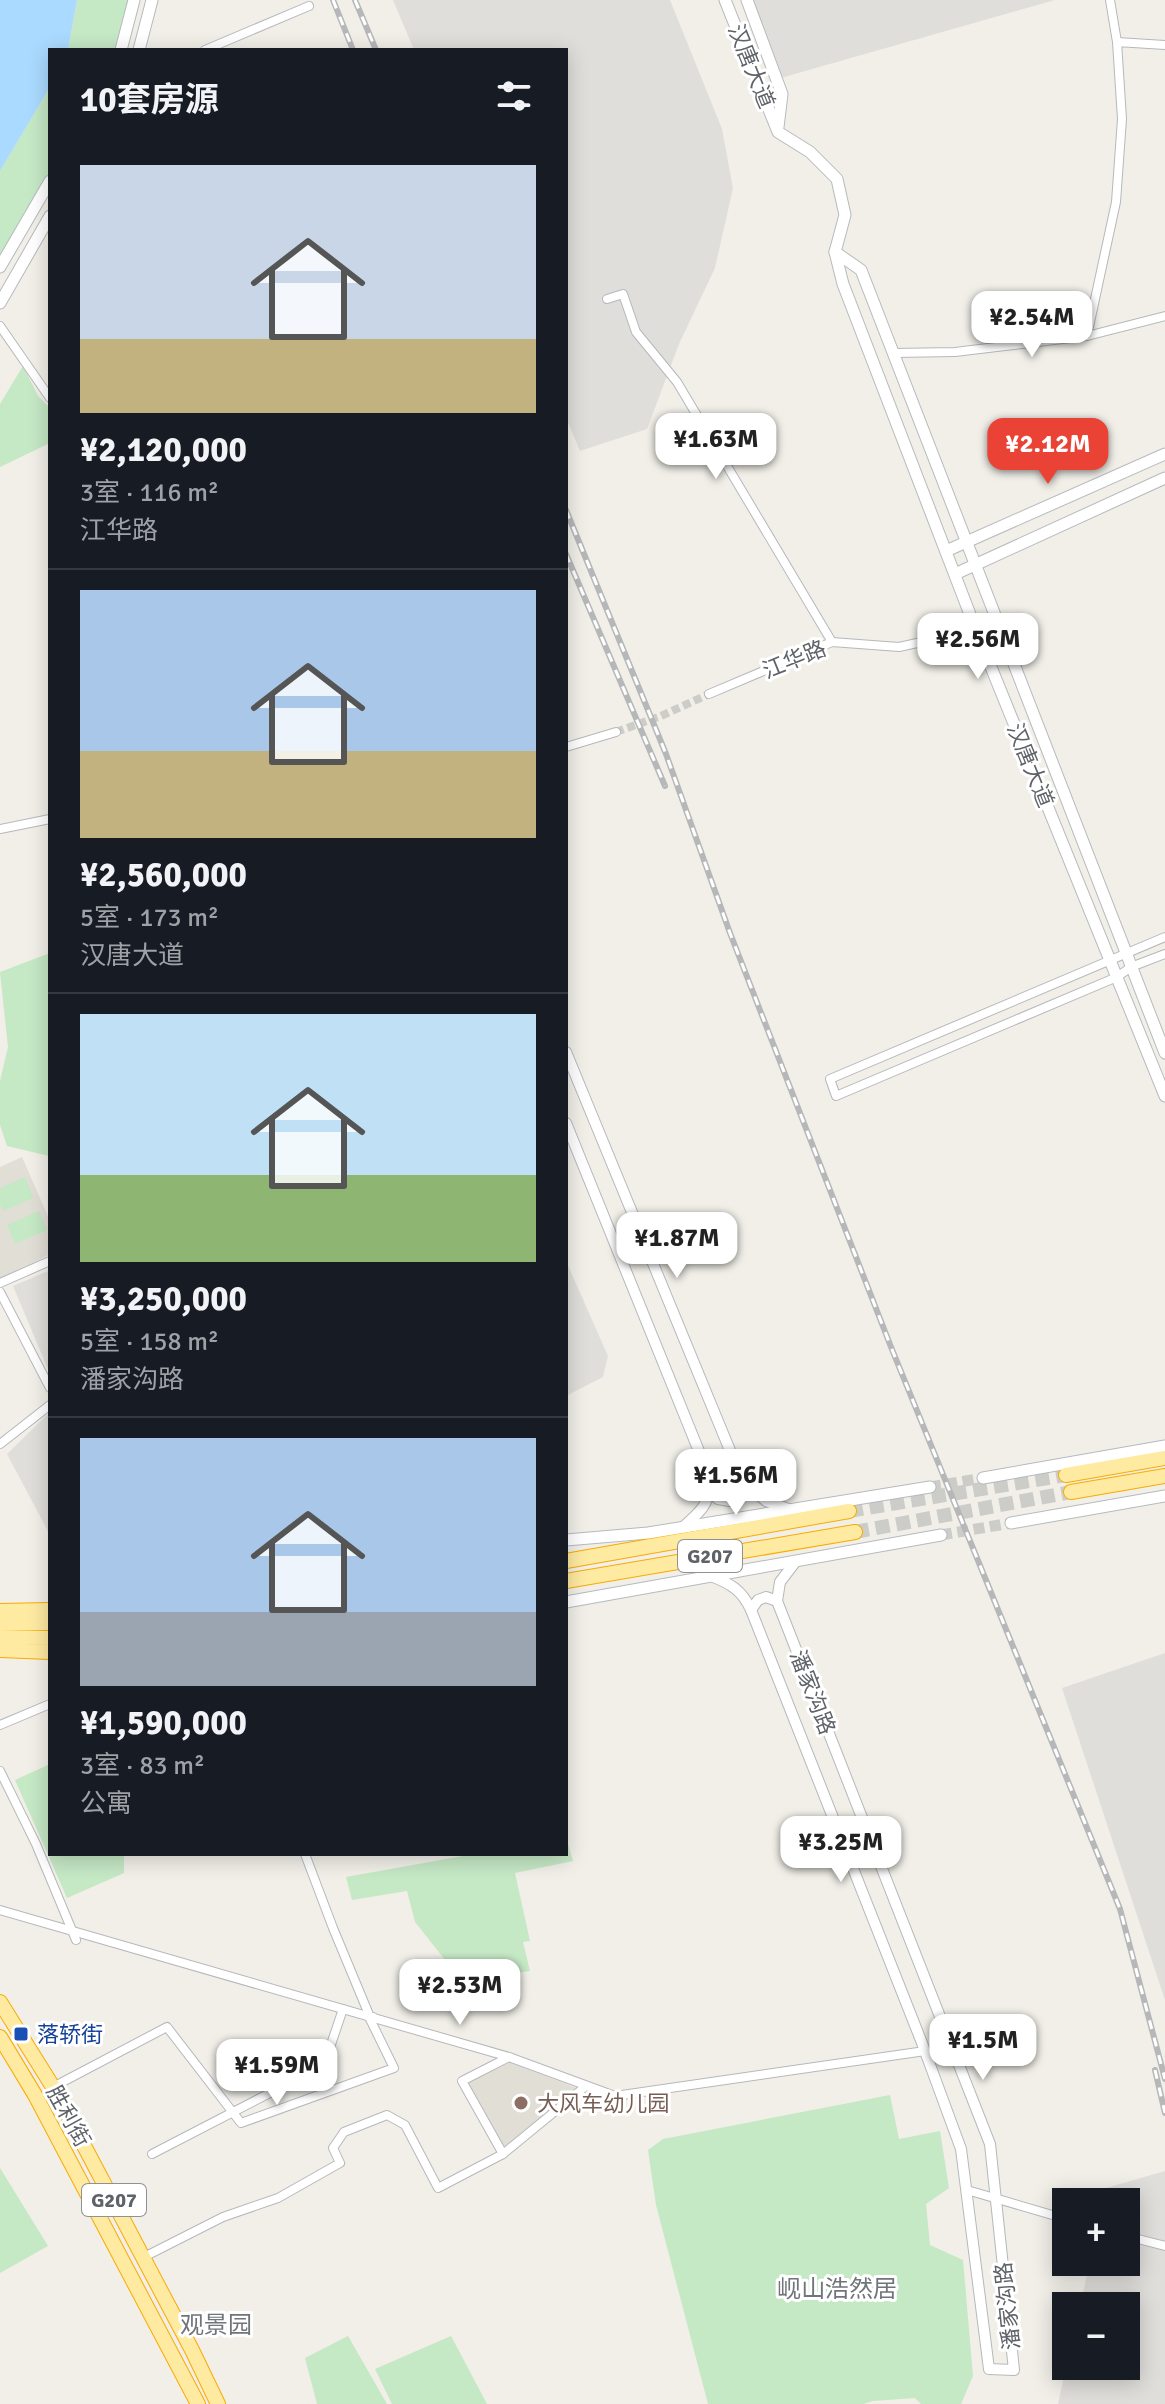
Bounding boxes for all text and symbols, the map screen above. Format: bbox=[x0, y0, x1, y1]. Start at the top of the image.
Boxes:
street label: 汉唐大道 bbox=[723, 20, 781, 112]
icon: filters bbox=[492, 74, 536, 118]
text: 10套房源 bbox=[80, 79, 219, 121]
icon: home bbox=[236, 217, 380, 361]
pin: ¥2.54M bbox=[967, 291, 1097, 359]
text: ¥2.54M bbox=[989, 301, 1075, 333]
pin: ¥1.63M bbox=[651, 413, 781, 481]
pin: ¥2.12M bbox=[983, 418, 1113, 486]
text: ¥1.63M bbox=[673, 423, 759, 455]
text: ¥2.12M bbox=[1005, 428, 1091, 460]
text: ¥2,120,000 bbox=[80, 429, 247, 471]
text: 3室 · 116 m² bbox=[80, 477, 219, 509]
text: 江华路 bbox=[80, 515, 158, 547]
pin: ¥2.56M bbox=[913, 613, 1043, 681]
text: ¥2.56M bbox=[935, 623, 1021, 655]
street label: 江华路 bbox=[759, 635, 830, 684]
icon: home bbox=[236, 642, 380, 786]
street label: 汉唐大道 bbox=[1002, 719, 1060, 811]
text: ¥2,560,000 bbox=[80, 854, 247, 896]
text: 5室 · 173 m² bbox=[80, 902, 219, 934]
text: 汉唐大道 bbox=[80, 940, 184, 972]
icon: home bbox=[236, 1066, 380, 1210]
pin: ¥1.87M bbox=[612, 1212, 742, 1280]
text: ¥1.87M bbox=[634, 1222, 720, 1254]
text: ¥3,250,000 bbox=[80, 1278, 247, 1320]
text: 5室 · 158 m² bbox=[80, 1326, 219, 1358]
text: 潘家沟路 bbox=[80, 1364, 184, 1396]
pin: ¥1.56M bbox=[671, 1449, 801, 1517]
text: ¥1.56M bbox=[693, 1459, 779, 1491]
icon: home bbox=[236, 1490, 380, 1634]
road number: G207 bbox=[678, 1540, 742, 1572]
street label: 潘家沟路 bbox=[784, 1646, 841, 1738]
text: ¥1,590,000 bbox=[80, 1702, 247, 1744]
text: 3室 · 83 m² bbox=[80, 1750, 205, 1782]
text: 公寓 bbox=[80, 1788, 132, 1820]
pin: ¥3.25M bbox=[776, 1816, 906, 1884]
text: ¥3.25M bbox=[798, 1826, 884, 1858]
pin: ¥2.53M bbox=[395, 1959, 525, 2027]
text: ¥2.53M bbox=[417, 1969, 503, 2001]
pin: ¥1.5M bbox=[927, 2014, 1039, 2082]
place label: 落轿街 bbox=[37, 2021, 103, 2048]
text: ¥1.5M bbox=[947, 2024, 1019, 2056]
marker: 落轿街 bbox=[12, 2025, 30, 2043]
pin: ¥1.59M bbox=[212, 2039, 342, 2107]
text: ¥1.59M bbox=[234, 2049, 320, 2081]
street label: 胜利街 bbox=[41, 2081, 96, 2152]
place label: 大风车幼儿园 bbox=[537, 2090, 669, 2117]
marker: 大风车幼儿园 bbox=[512, 2094, 530, 2112]
road number: G207 bbox=[82, 2184, 146, 2216]
map controls bbox=[1052, 2188, 1140, 2380]
button: + bbox=[1052, 2188, 1140, 2276]
street label: 潘家沟路 bbox=[989, 2261, 1026, 2351]
district label: 岘山浩然居 bbox=[777, 2274, 897, 2304]
button: − bbox=[1052, 2292, 1140, 2380]
district label: 观景园 bbox=[180, 2310, 252, 2340]

